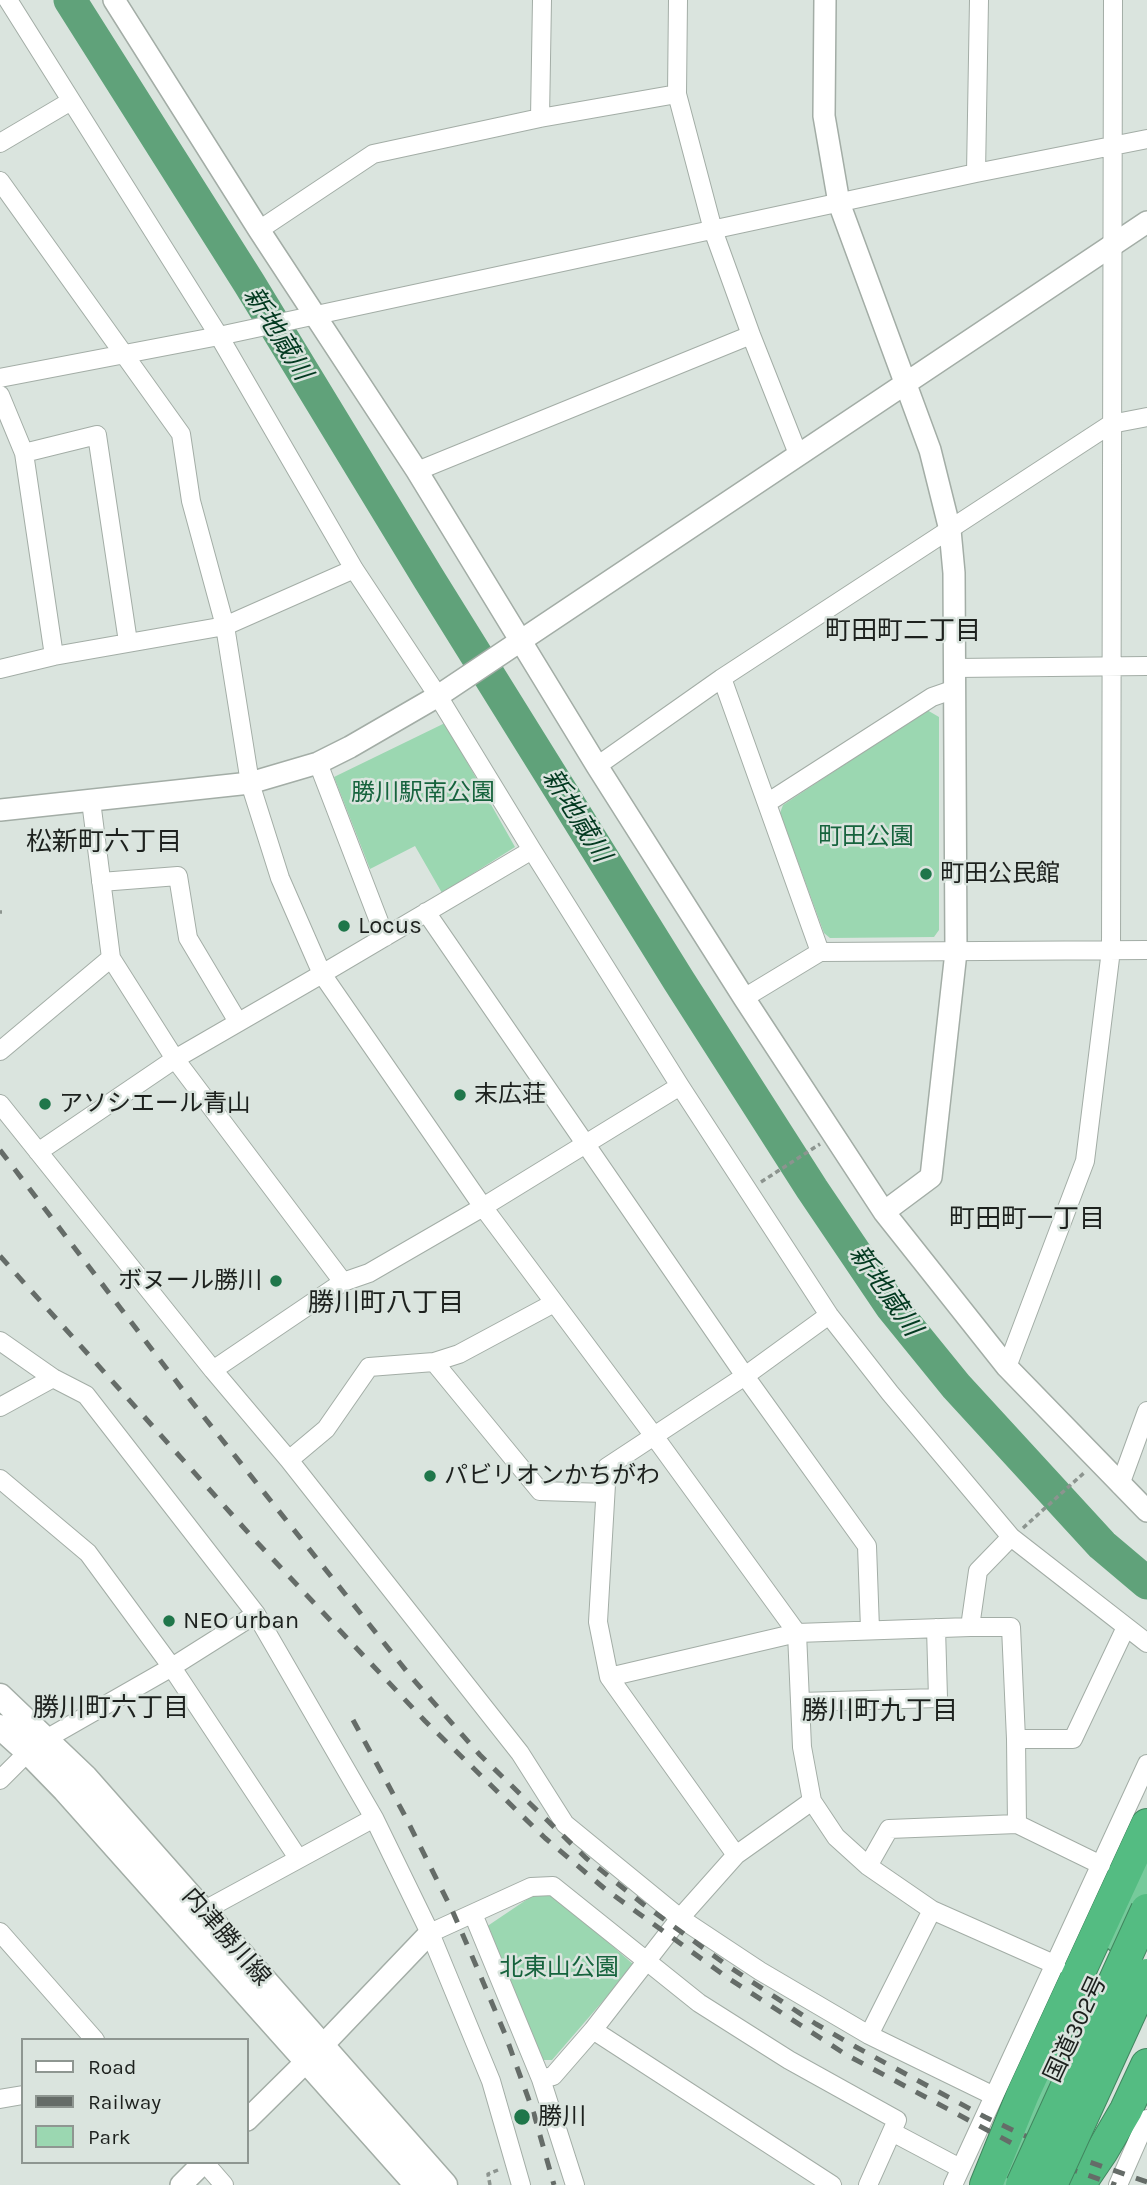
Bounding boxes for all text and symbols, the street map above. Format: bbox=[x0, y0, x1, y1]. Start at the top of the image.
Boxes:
water label: 新地蔵川 bbox=[236, 282, 318, 386]
district label: 町田町二丁目 bbox=[825, 616, 981, 648]
water label: 新地蔵川 bbox=[535, 764, 617, 868]
park label: 勝川駅南公園 bbox=[351, 779, 495, 807]
park label: 町田公園 bbox=[818, 823, 914, 851]
district label: 松新町六丁目 bbox=[26, 827, 182, 859]
place label: 町田公民館 bbox=[940, 860, 1060, 888]
marker: 町田公民館 bbox=[918, 866, 934, 882]
place label: Locus bbox=[358, 912, 422, 940]
marker: Locus bbox=[336, 918, 352, 934]
place label: 末広荘 bbox=[474, 1081, 546, 1109]
marker: 末広荘 bbox=[452, 1087, 468, 1103]
place label: アソシエール青山 bbox=[59, 1090, 251, 1118]
marker: アソシエール青山 bbox=[37, 1096, 53, 1112]
district label: 町田町一丁目 bbox=[949, 1204, 1105, 1236]
water label: 新地蔵川 bbox=[842, 1239, 928, 1343]
place label: ボヌール勝川 bbox=[118, 1267, 262, 1295]
marker: ボヌール勝川 bbox=[268, 1273, 284, 1289]
district label: 勝川町八丁目 bbox=[308, 1288, 464, 1320]
place label: パビリオンかちがわ bbox=[444, 1462, 660, 1490]
marker: パビリオンかちがわ bbox=[422, 1468, 438, 1484]
place label: NEO urban bbox=[183, 1607, 299, 1635]
marker: NEO urban bbox=[161, 1613, 177, 1629]
district label: 勝川町六丁目 bbox=[33, 1693, 189, 1725]
district label: 勝川町九丁目 bbox=[802, 1696, 958, 1728]
street label: 内津勝川線 bbox=[176, 1882, 276, 1992]
park label: 北東山公園 bbox=[499, 1954, 619, 1982]
street label: 国道302号 bbox=[1039, 1971, 1113, 2087]
legend bbox=[21, 2038, 248, 2164]
text: Road bbox=[88, 2055, 136, 2079]
text: Railway bbox=[88, 2090, 161, 2114]
place label: 勝川 bbox=[538, 2103, 586, 2131]
marker: 勝川 bbox=[512, 2107, 532, 2127]
text: Park bbox=[88, 2125, 131, 2149]

